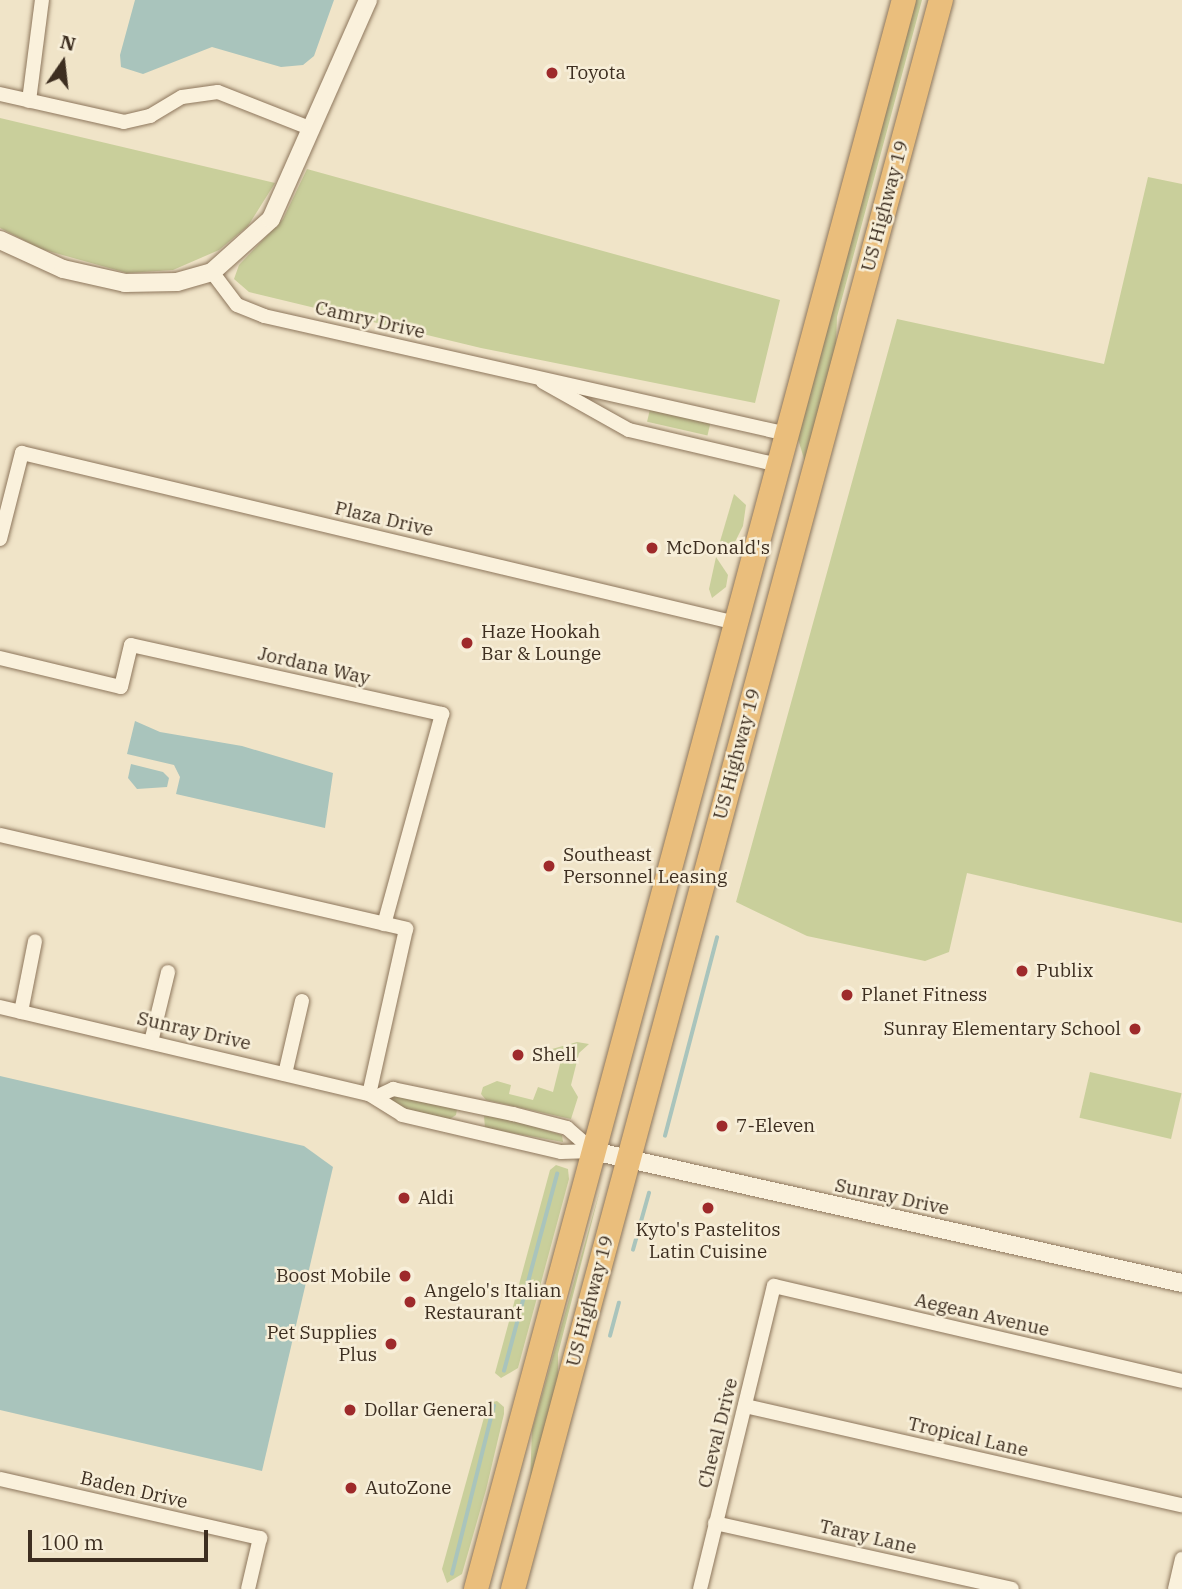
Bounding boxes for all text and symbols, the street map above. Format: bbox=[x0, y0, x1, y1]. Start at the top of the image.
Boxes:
north arrow bbox=[28, 28, 98, 98]
text: N bbox=[58, 29, 78, 56]
place label: Toyota bbox=[566, 62, 626, 84]
marker: Toyota bbox=[544, 65, 560, 81]
street label: US Highway 19 bbox=[857, 138, 913, 274]
street label: Camry Drive bbox=[313, 296, 427, 344]
street label: Plaza Drive bbox=[333, 497, 435, 541]
place label: McDonald's bbox=[666, 537, 770, 559]
marker: McDonald's bbox=[644, 540, 660, 556]
place label: Haze Hookah Bar & Lounge bbox=[481, 621, 601, 665]
marker: Haze Hookah Bar & Lounge bbox=[459, 635, 475, 651]
street label: Jordana Way bbox=[256, 642, 372, 690]
street label: US Highway 19 bbox=[709, 686, 765, 822]
place label: Southeast Personnel Leasing bbox=[563, 844, 727, 888]
marker: Southeast Personnel Leasing bbox=[541, 858, 557, 874]
place label: Publix bbox=[1036, 960, 1093, 982]
marker: Publix bbox=[1014, 963, 1030, 979]
place label: Planet Fitness bbox=[861, 984, 987, 1006]
marker: Planet Fitness bbox=[839, 987, 855, 1003]
street label: Sunray Drive bbox=[135, 1007, 253, 1055]
place label: Sunray Elementary School bbox=[884, 1018, 1121, 1040]
marker: Sunray Elementary School bbox=[1127, 1021, 1143, 1037]
place label: Shell bbox=[532, 1044, 577, 1066]
marker: Shell bbox=[510, 1047, 526, 1063]
place label: 7-Eleven bbox=[736, 1115, 815, 1137]
marker: 7-Eleven bbox=[714, 1118, 730, 1134]
street label: Sunray Drive bbox=[833, 1174, 951, 1220]
place label: Aldi bbox=[418, 1187, 454, 1209]
marker: Aldi bbox=[396, 1190, 412, 1206]
marker: Kyto's Pastelitos Latin Cuisine bbox=[700, 1200, 716, 1216]
place label: Kyto's Pastelitos Latin Cuisine bbox=[636, 1219, 780, 1263]
street label: US Highway 19 bbox=[562, 1233, 618, 1369]
place label: Boost Mobile bbox=[276, 1265, 391, 1287]
marker: Boost Mobile bbox=[397, 1268, 413, 1284]
place label: Angelo's Italian Restaurant bbox=[424, 1280, 562, 1324]
street label: Aegean Avenue bbox=[912, 1288, 1052, 1342]
marker: Angelo's Italian Restaurant bbox=[402, 1294, 418, 1310]
place label: Pet Supplies Plus bbox=[267, 1322, 377, 1366]
marker: Pet Supplies Plus bbox=[383, 1336, 399, 1352]
street label: Cheval Drive bbox=[693, 1376, 743, 1490]
place label: Dollar General bbox=[364, 1399, 493, 1421]
marker: Dollar General bbox=[342, 1402, 358, 1418]
street label: Tropical Lane bbox=[905, 1412, 1031, 1462]
street label: Baden Drive bbox=[78, 1467, 190, 1513]
place label: AutoZone bbox=[365, 1477, 452, 1499]
marker: AutoZone bbox=[343, 1480, 359, 1496]
street label: Taray Lane bbox=[817, 1515, 919, 1559]
scale bar bbox=[32, 1516, 212, 1560]
text: 100 m bbox=[41, 1528, 104, 1556]

